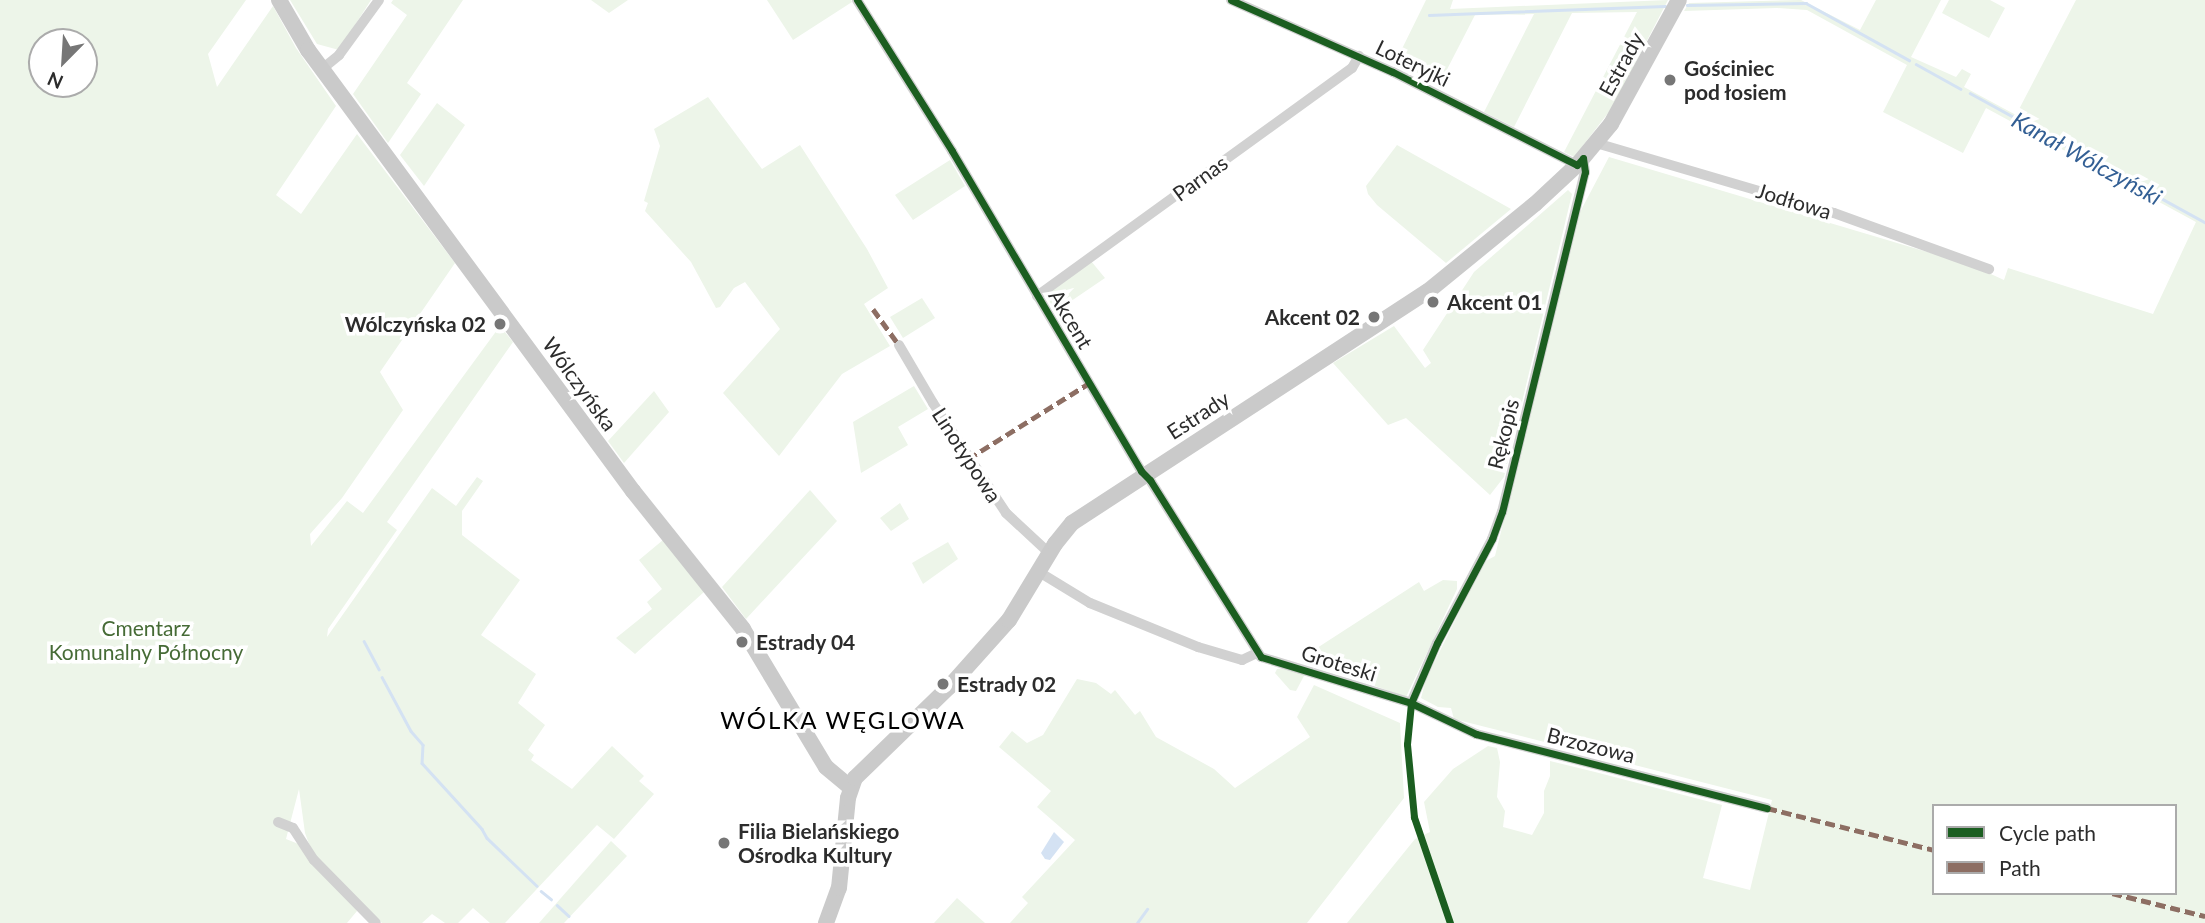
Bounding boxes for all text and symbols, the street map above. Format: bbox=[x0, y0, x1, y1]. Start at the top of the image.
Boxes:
north arrow bbox=[28, 28, 98, 98]
street label: Estrady bbox=[1593, 28, 1649, 100]
street label: Loteryjki bbox=[1372, 34, 1454, 92]
place label: Gościniec pod łosiem bbox=[1684, 55, 1787, 105]
text: N bbox=[44, 67, 66, 94]
marker: Gościniec pod łosiem bbox=[1662, 72, 1678, 88]
water label: Kanał Wólczyński bbox=[2007, 105, 2167, 211]
street label: Parnas bbox=[1168, 150, 1232, 206]
street label: Jodłowa bbox=[1753, 178, 1835, 224]
street label: Akcent bbox=[1044, 285, 1098, 353]
place label: Akcent 01 bbox=[1447, 289, 1542, 315]
marker: Akcent 01 bbox=[1425, 294, 1441, 310]
place label: Akcent 02 bbox=[1265, 304, 1360, 330]
marker: Akcent 02 bbox=[1366, 309, 1382, 325]
place label: Wólczyńska 02 bbox=[345, 311, 486, 337]
marker: Wólczyńska 02 bbox=[492, 316, 508, 332]
street label: Wólczyńska bbox=[538, 332, 622, 436]
street label: Estrady bbox=[1162, 386, 1234, 444]
street label: Rękopis bbox=[1482, 396, 1524, 472]
street label: Linotypowa bbox=[927, 403, 1007, 507]
park label: Cmentarz Komunalny Północny bbox=[48, 615, 244, 665]
place label: Estrady 04 bbox=[756, 629, 856, 655]
marker: Estrady 04 bbox=[734, 634, 750, 650]
street label: Groteski bbox=[1298, 640, 1380, 686]
place label: Estrady 02 bbox=[957, 671, 1057, 697]
marker: Estrady 02 bbox=[935, 676, 951, 692]
district label: WÓLKA WĘGLOWA bbox=[721, 706, 965, 734]
street label: Brzozowa bbox=[1544, 722, 1638, 768]
legend bbox=[1932, 804, 2177, 895]
place label: Filia Bielańskiego Ośrodka Kultury bbox=[738, 818, 899, 868]
text: Cycle path bbox=[1999, 820, 2096, 845]
marker: Filia Bielańskiego Ośrodka Kultury bbox=[716, 835, 732, 851]
text: Path bbox=[1999, 855, 2041, 880]

